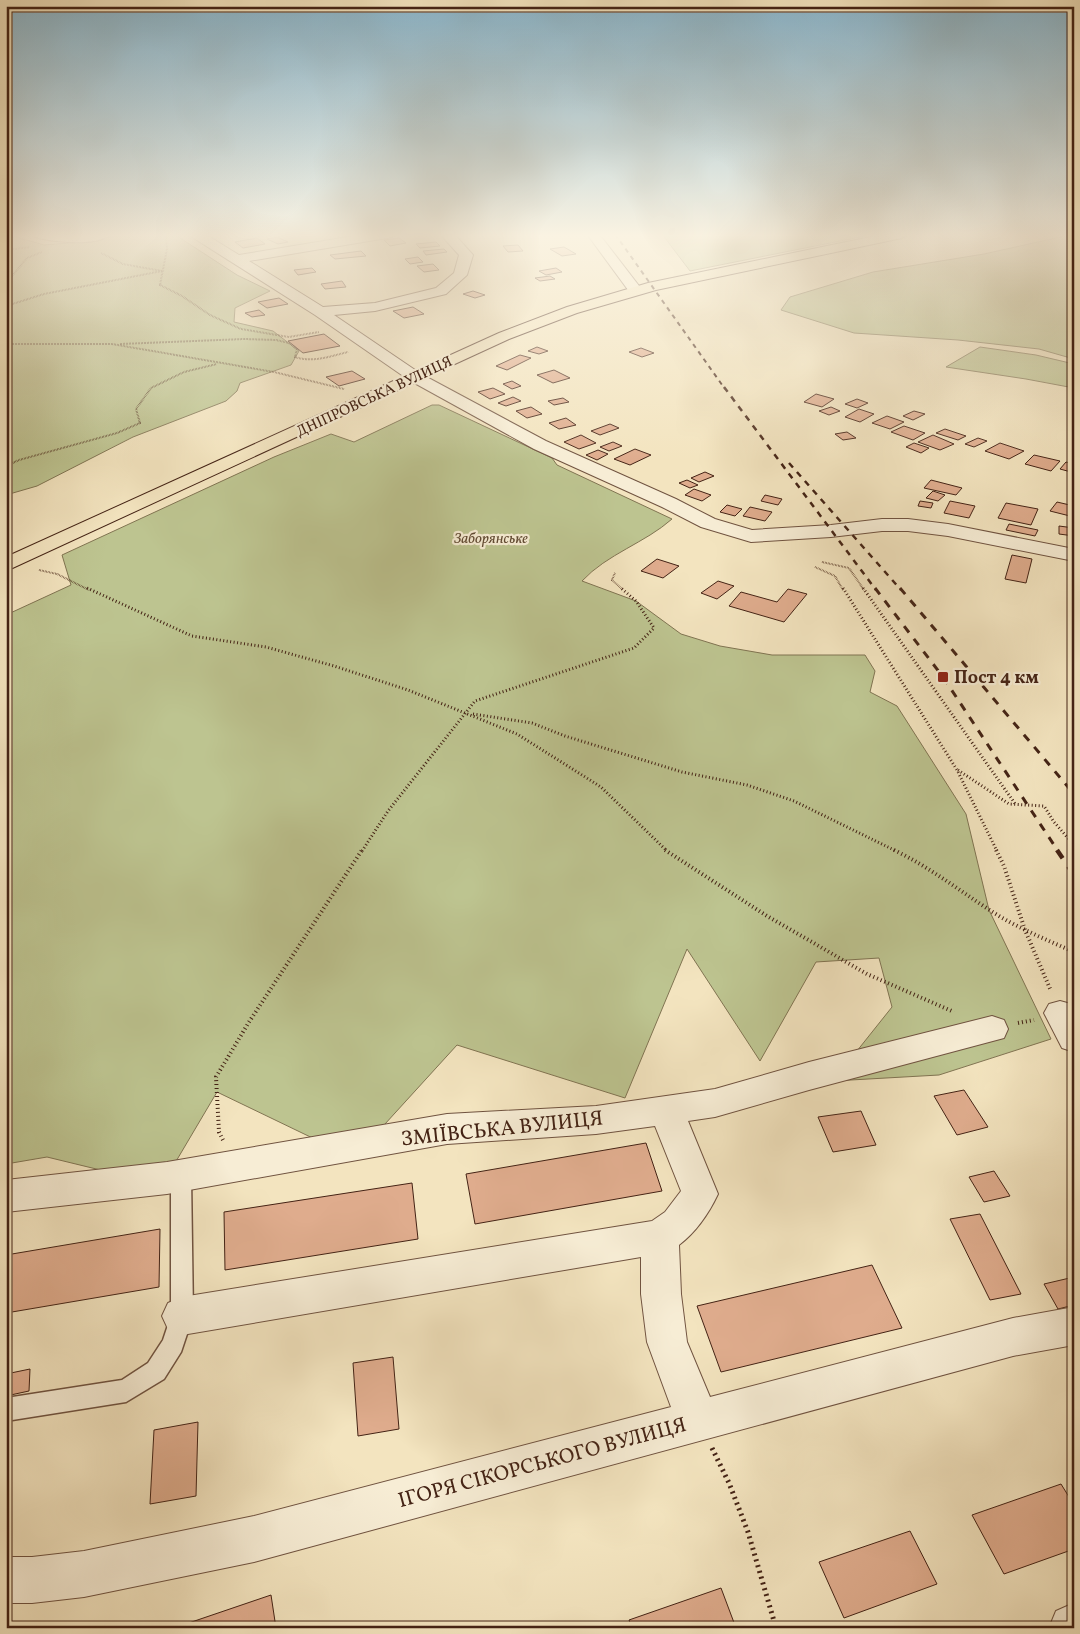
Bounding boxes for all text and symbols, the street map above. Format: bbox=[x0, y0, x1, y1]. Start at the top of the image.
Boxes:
street label: ДНІПРОВСЬКА ВУЛИЦЯ bbox=[293, 352, 456, 443]
park label: Заборянське bbox=[453, 529, 528, 550]
place label: Пост 4 км bbox=[954, 666, 1039, 691]
marker: Пост 4 км bbox=[936, 670, 950, 684]
street label: ЗМІЇВСЬКА ВУЛИЦЯ bbox=[400, 1104, 605, 1155]
street label: ІГОРЯ СІКОРСЬКОГО ВУЛИЦЯ bbox=[395, 1411, 690, 1516]

